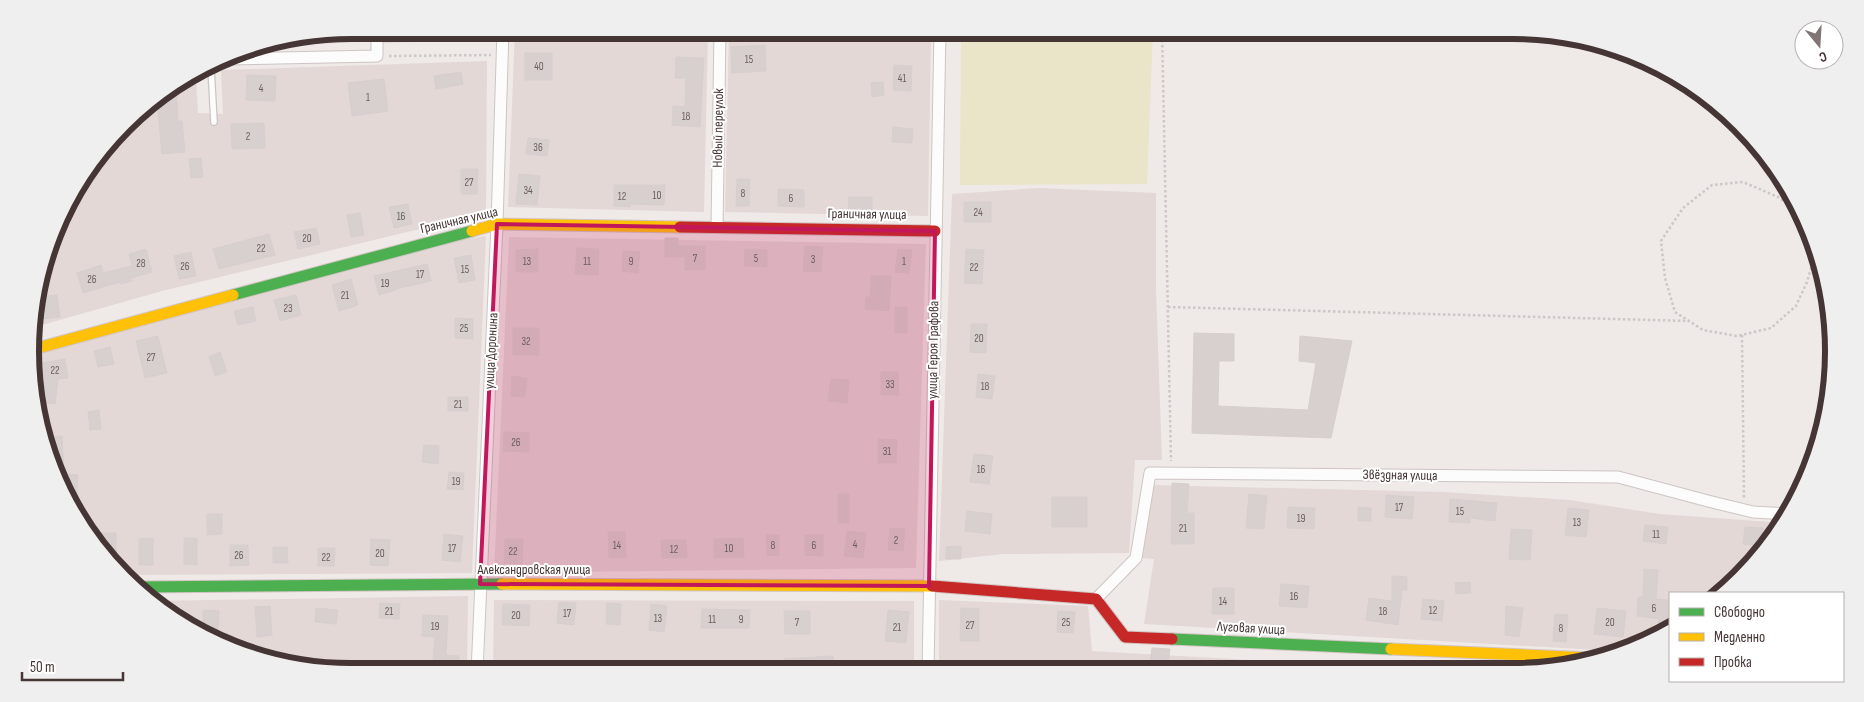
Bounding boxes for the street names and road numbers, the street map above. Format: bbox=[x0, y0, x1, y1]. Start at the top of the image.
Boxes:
street label: Новый переулок bbox=[709, 88, 727, 168]
street label: Граничная улица bbox=[419, 203, 499, 237]
street label: Граничная улица bbox=[827, 205, 907, 223]
street label: улица Героя Графова bbox=[924, 301, 942, 399]
street label: улица Доронина bbox=[481, 312, 501, 390]
street label: Звёздная улица bbox=[1362, 466, 1438, 484]
street label: Александровская улица bbox=[477, 561, 590, 578]
street label: Луговая улица bbox=[1216, 618, 1285, 638]

